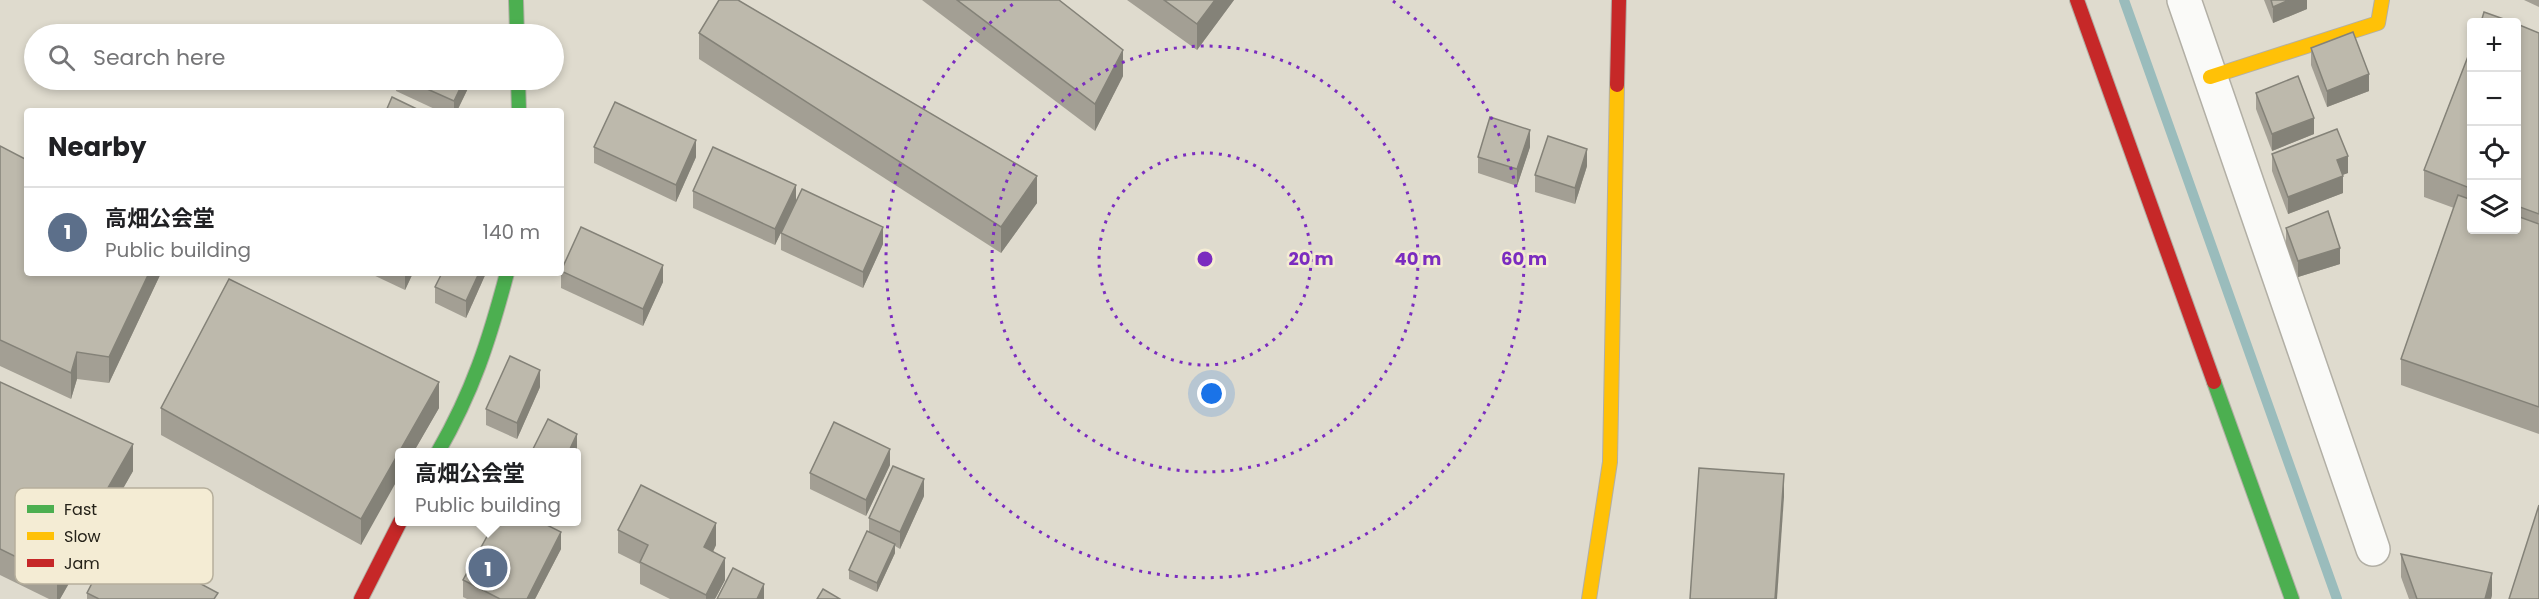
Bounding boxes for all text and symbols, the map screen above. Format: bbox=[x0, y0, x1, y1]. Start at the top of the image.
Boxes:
map controls bbox=[2467, 18, 2521, 234]
button: + bbox=[2467, 18, 2521, 72]
search box bbox=[24, 24, 564, 90]
icon: search bbox=[45, 41, 78, 74]
text: Search here bbox=[93, 42, 226, 73]
button: − bbox=[2467, 72, 2521, 126]
button: locate bbox=[2467, 126, 2521, 180]
text: Nearby bbox=[48, 129, 146, 165]
button: layers bbox=[2467, 180, 2521, 234]
text: 高畑公会堂 bbox=[105, 203, 215, 234]
text: 1 bbox=[64, 218, 71, 246]
text: 140 m bbox=[483, 218, 540, 246]
text: Public building bbox=[105, 236, 251, 264]
text: 20 m bbox=[1289, 246, 1333, 271]
text: 40 m bbox=[1395, 246, 1441, 271]
text: 60 m bbox=[1501, 246, 1547, 271]
centre of rings bbox=[1195, 249, 1215, 269]
your location bbox=[1197, 379, 1226, 408]
popup bbox=[395, 448, 581, 526]
text: 高畑公会堂 bbox=[415, 458, 525, 489]
legend bbox=[15, 488, 213, 584]
text: Public building bbox=[415, 491, 561, 519]
text: Fast bbox=[64, 498, 97, 521]
text: Slow bbox=[64, 525, 101, 548]
pin: 1 bbox=[468, 546, 508, 590]
text: Jam bbox=[64, 552, 100, 575]

